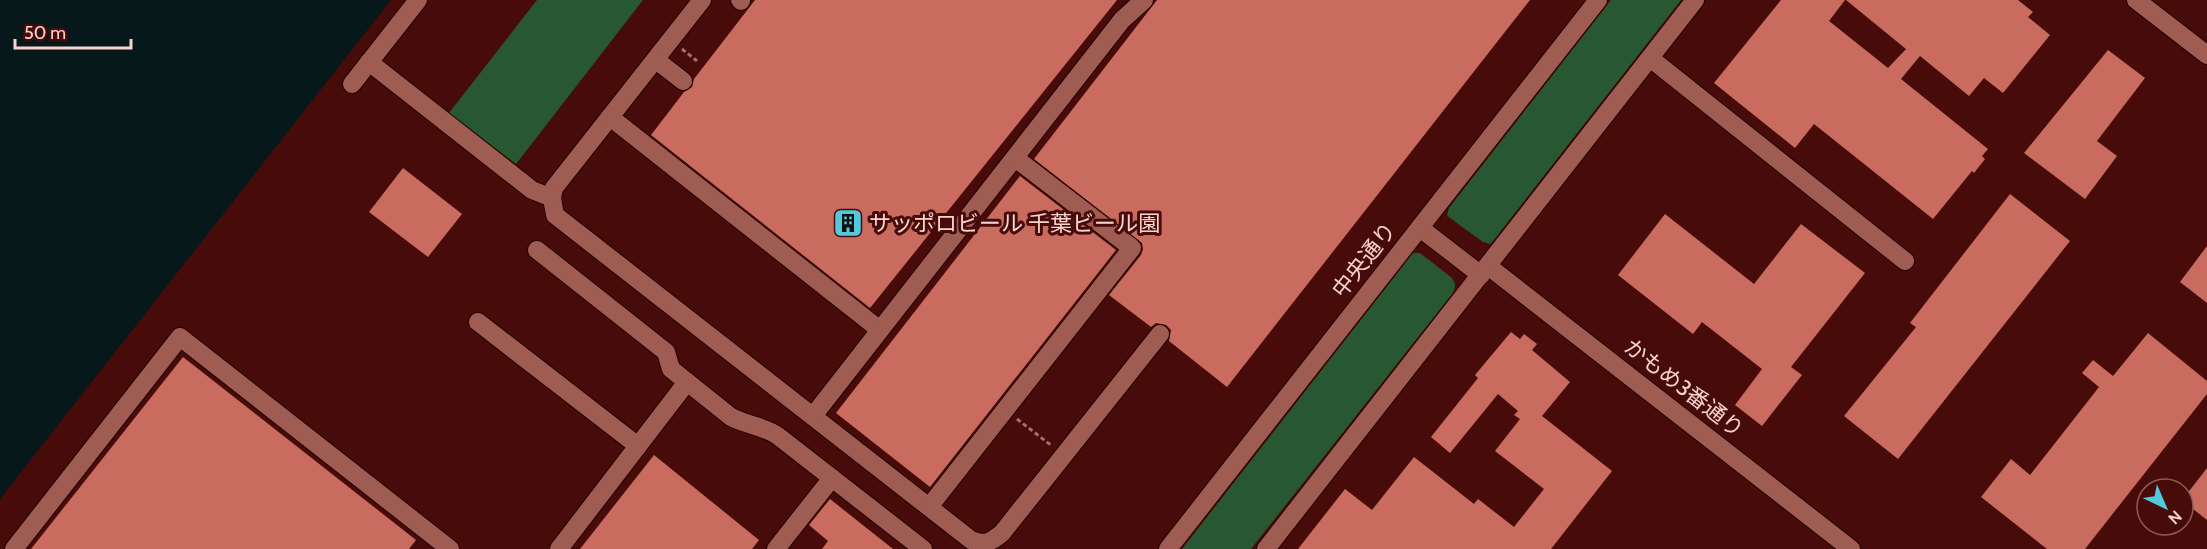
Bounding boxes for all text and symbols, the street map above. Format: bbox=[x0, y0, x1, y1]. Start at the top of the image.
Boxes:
scale bar bbox=[15, 12, 130, 50]
text: 50 m bbox=[24, 22, 66, 44]
building icon: サッポロビール 千葉ビール園 bbox=[832, 207, 864, 239]
place label: サッポロビール 千葉ビール園 bbox=[869, 210, 1160, 237]
street label: 中央通り bbox=[1326, 217, 1402, 303]
street label: かもめ3番通り bbox=[1619, 333, 1749, 443]
north arrow bbox=[2135, 477, 2195, 537]
text: N bbox=[2164, 507, 2186, 528]

